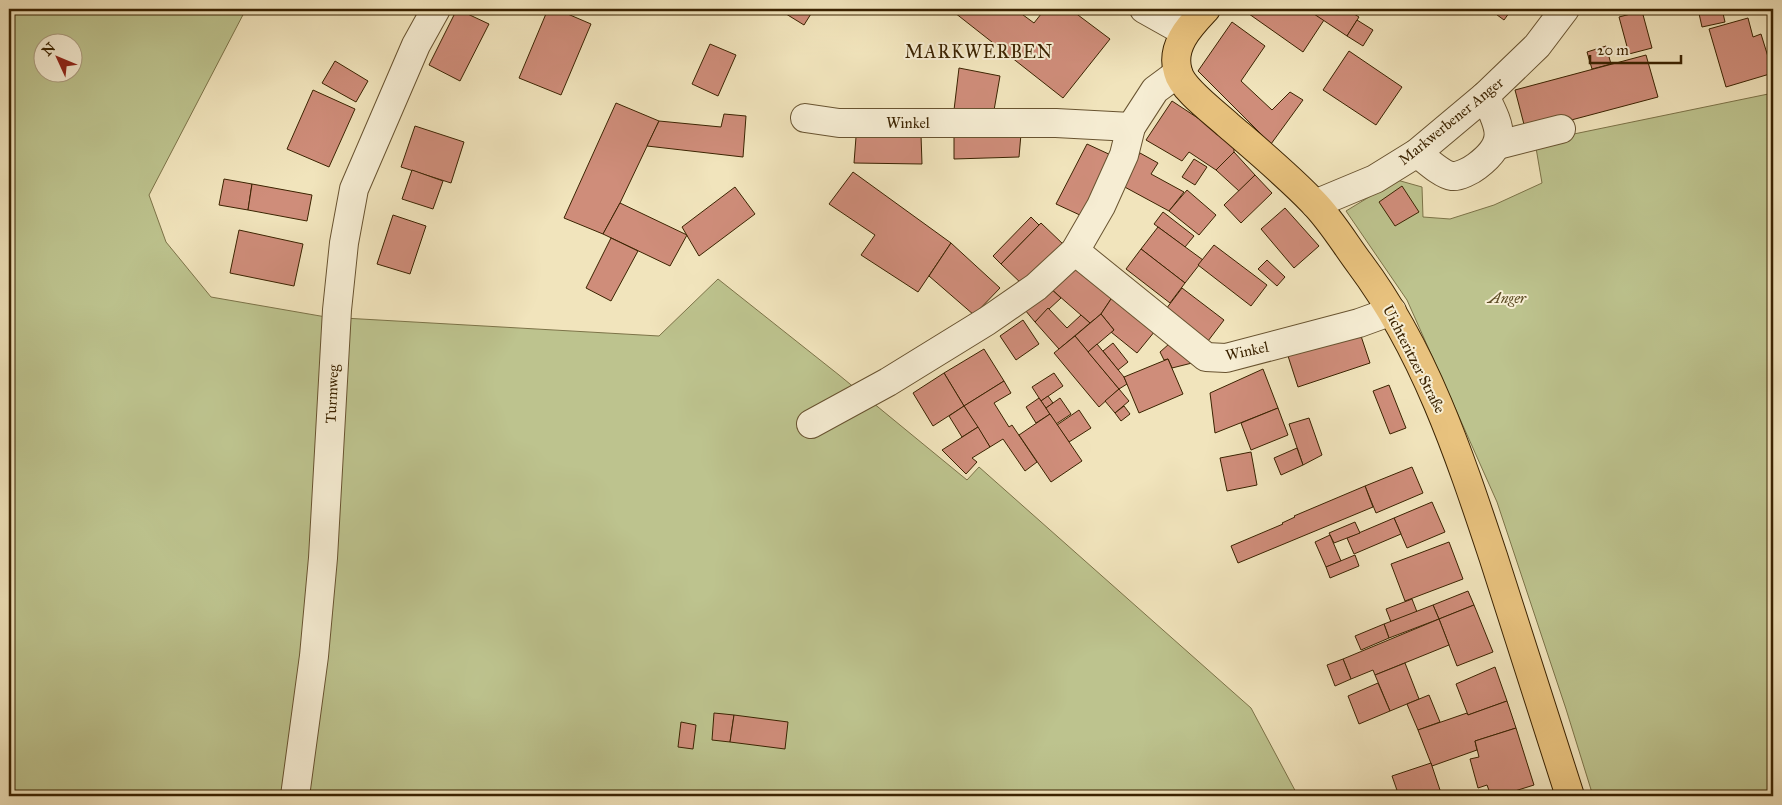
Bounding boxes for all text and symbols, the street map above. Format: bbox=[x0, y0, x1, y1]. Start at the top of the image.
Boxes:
north arrow bbox=[32, 32, 82, 82]
scale bar bbox=[1590, 32, 1681, 64]
text: N bbox=[39, 39, 59, 59]
district label: MARKWERBEN bbox=[905, 41, 1053, 63]
text: 20 m bbox=[1597, 41, 1629, 59]
street label: Markwerbener Anger bbox=[1395, 73, 1507, 169]
street label: Winkel bbox=[886, 114, 931, 132]
park label: Anger bbox=[1486, 289, 1527, 307]
street label: Uichteritzer Straße bbox=[1379, 302, 1449, 416]
street label: Winkel bbox=[1224, 337, 1271, 364]
street label: Turmweg bbox=[321, 363, 343, 424]

